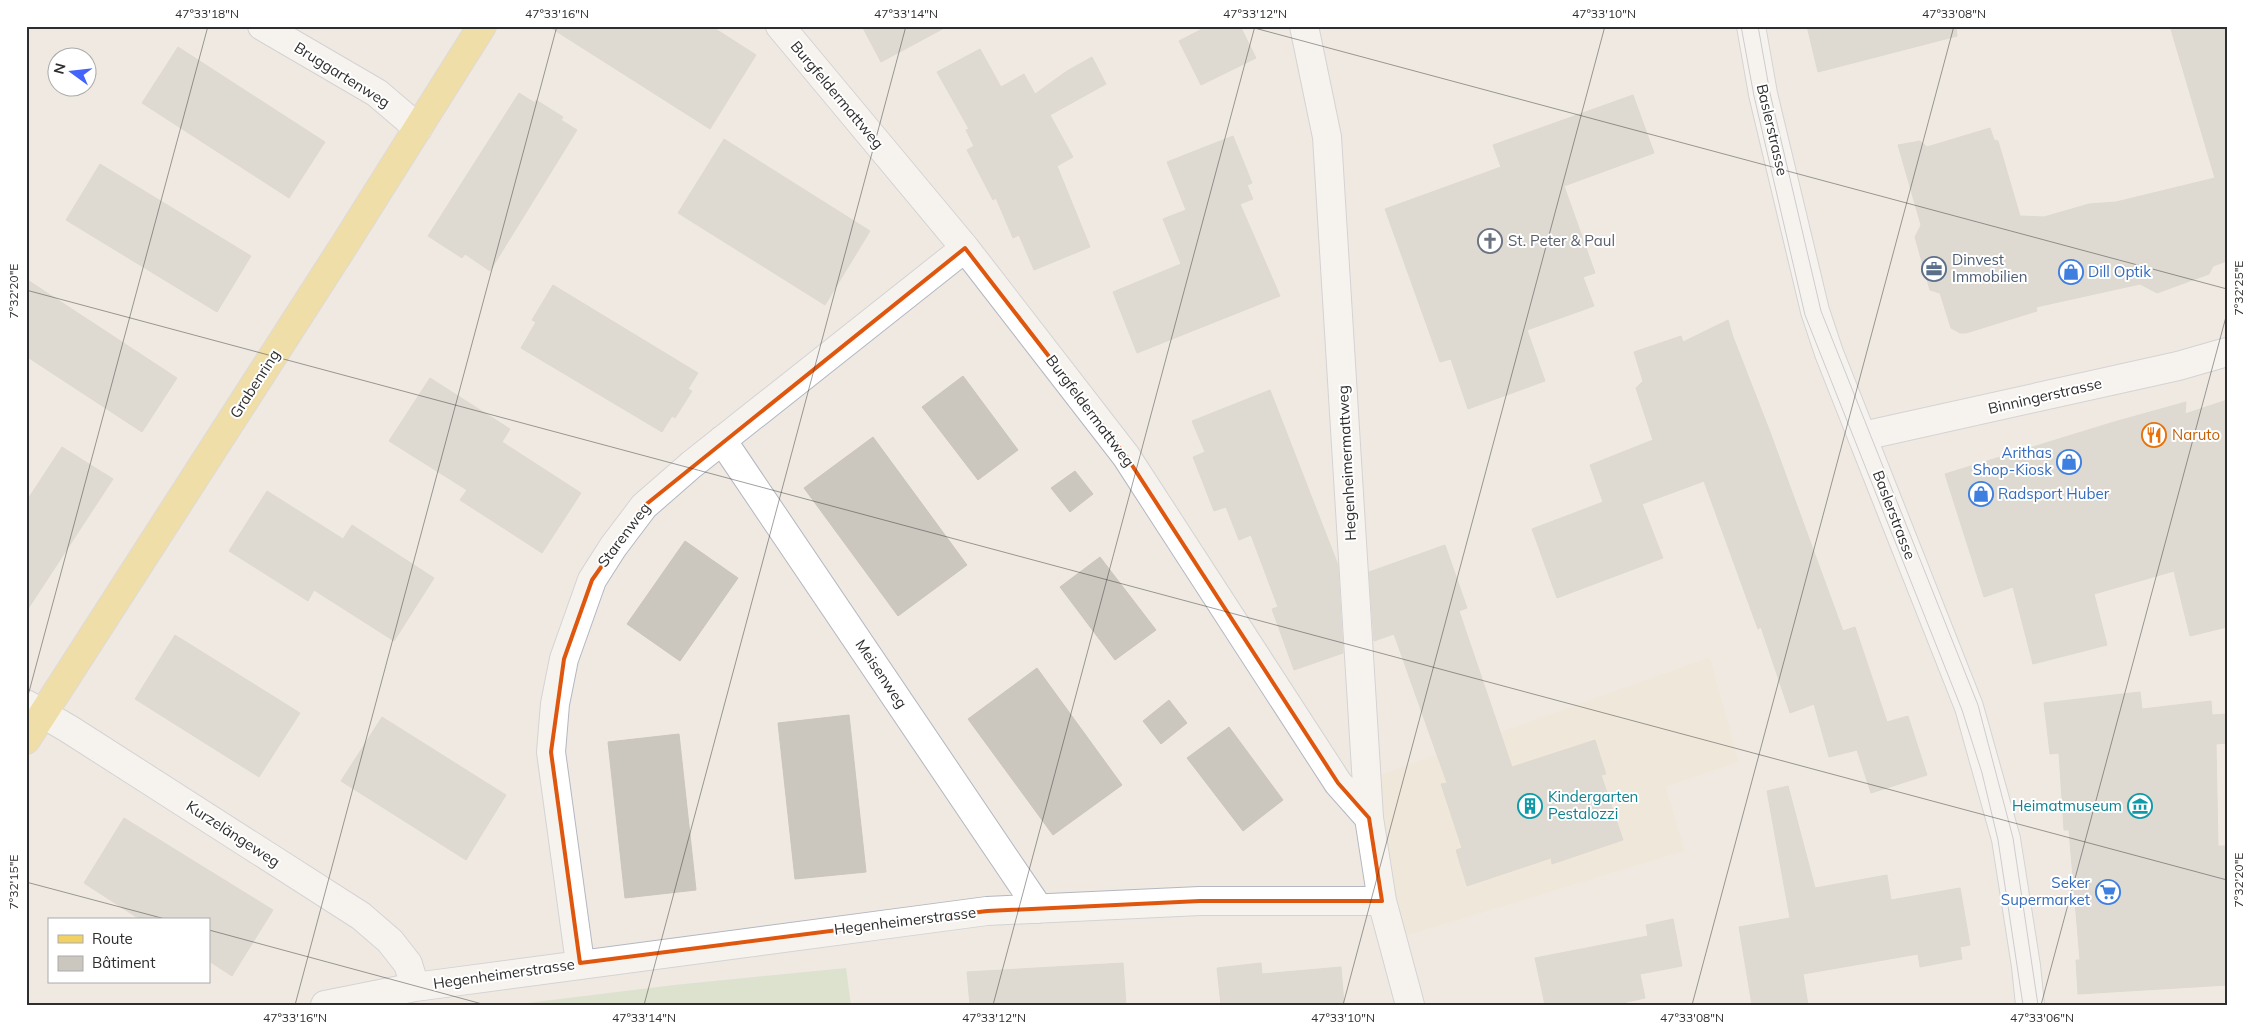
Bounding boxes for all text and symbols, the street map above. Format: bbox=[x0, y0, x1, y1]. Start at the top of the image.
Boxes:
text: 47°33'18"N bbox=[175, 6, 239, 21]
text: 47°33'16"N bbox=[525, 6, 589, 21]
text: 47°33'14"N bbox=[874, 6, 938, 21]
text: 47°33'12"N bbox=[1223, 6, 1287, 21]
text: 47°33'10"N bbox=[1572, 6, 1636, 21]
text: 47°33'08"N bbox=[1922, 6, 1986, 21]
street label: Burgfeldermattweg bbox=[787, 37, 888, 153]
street label: Bruggartenweg bbox=[291, 38, 394, 112]
north arrow bbox=[48, 48, 98, 98]
text: N bbox=[49, 61, 70, 76]
street label: Baslerstrasse bbox=[1753, 82, 1792, 178]
church icon: St. Peter & Paul bbox=[1477, 228, 1503, 254]
place label: St. Peter & Paul bbox=[1508, 231, 1615, 250]
place label: Dinvest Immobilien bbox=[1952, 250, 2027, 286]
office icon: Dinvest Immobilien bbox=[1921, 256, 1947, 282]
shop icon: Dill Optik bbox=[2058, 259, 2084, 285]
text: 7°32'25"E bbox=[2231, 261, 2246, 315]
place label: Dill Optik bbox=[2088, 262, 2151, 281]
text: 7°32'20"E bbox=[6, 264, 21, 318]
street label: Grabenring bbox=[225, 346, 284, 422]
street label: Burgfeldermattweg bbox=[1042, 351, 1139, 470]
street label: Binningerstrasse bbox=[1986, 373, 2104, 418]
street label: Hegenheimermattweg bbox=[1333, 385, 1360, 541]
restaurant icon: Naruto bbox=[2141, 422, 2167, 448]
place label: Naruto bbox=[2172, 425, 2220, 444]
place label: Arithas Shop-Kiosk bbox=[1973, 443, 2052, 479]
shop icon: Arithas Shop-Kiosk bbox=[2056, 449, 2082, 475]
street label: Baslerstrasse bbox=[1869, 468, 1920, 562]
shop icon: Radsport Huber bbox=[1968, 481, 1994, 507]
place label: Radsport Huber bbox=[1998, 484, 2110, 503]
street label: Starenweg bbox=[593, 499, 654, 571]
street label: Meisenweg bbox=[851, 636, 911, 712]
place label: Kindergarten Pestalozzi bbox=[1548, 787, 1638, 823]
building icon: Kindergarten Pestalozzi bbox=[1517, 793, 1543, 819]
museum icon: Heimatmuseum bbox=[2127, 793, 2153, 819]
street label: Kurzelängeweg bbox=[183, 796, 284, 871]
place label: Heimatmuseum bbox=[2012, 796, 2122, 815]
text: 7°32'20"E bbox=[2231, 853, 2246, 907]
text: 7°32'15"E bbox=[6, 855, 21, 909]
place label: Seker Supermarket bbox=[2001, 873, 2091, 909]
supermarket icon: Seker Supermarket bbox=[2095, 879, 2121, 905]
street label: Hegenheimerstrasse bbox=[833, 902, 977, 939]
legend bbox=[48, 918, 210, 984]
text: Route bbox=[92, 929, 133, 948]
text: Bâtiment bbox=[92, 953, 155, 972]
street label: Hegenheimerstrasse bbox=[432, 954, 576, 993]
text: 47°33'16"N bbox=[263, 1010, 327, 1025]
text: 47°33'14"N bbox=[612, 1010, 676, 1025]
text: 47°33'12"N bbox=[962, 1010, 1026, 1025]
text: 47°33'10"N bbox=[1311, 1010, 1375, 1025]
text: 47°33'08"N bbox=[1660, 1010, 1724, 1025]
text: 47°33'06"N bbox=[2010, 1010, 2074, 1025]

